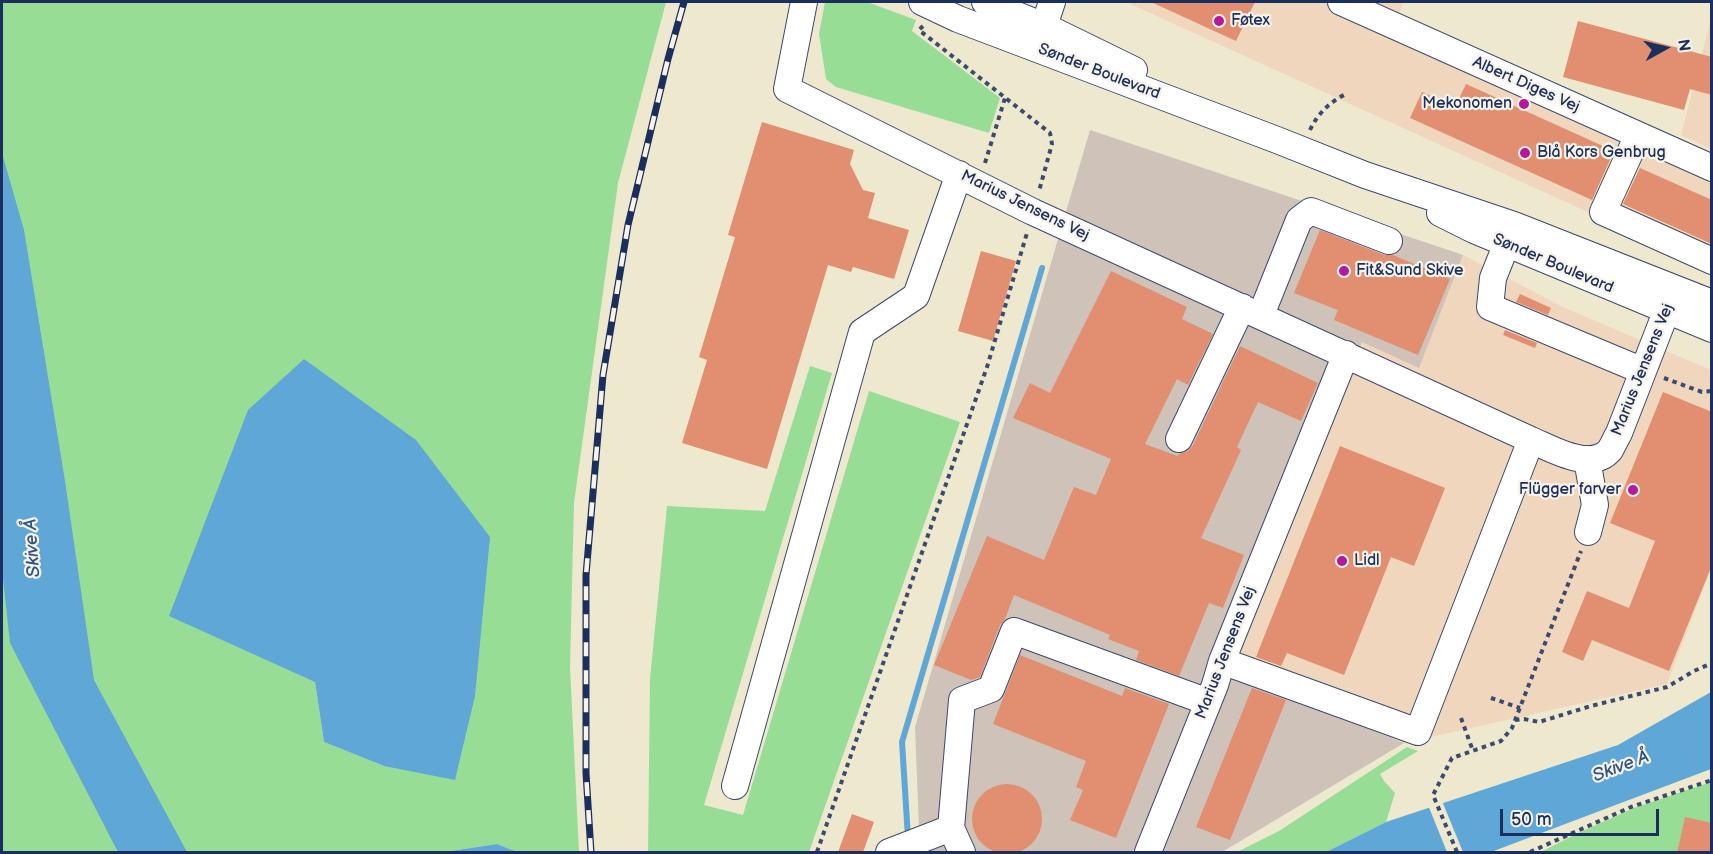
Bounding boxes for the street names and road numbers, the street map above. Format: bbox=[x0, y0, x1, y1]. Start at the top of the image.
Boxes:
street label: Sønder Boulevard bbox=[1035, 40, 1163, 104]
street label: Albert Diges Vej bbox=[1469, 53, 1583, 117]
street label: Marius Jensens Vej bbox=[958, 167, 1092, 245]
street label: Sønder Boulevard bbox=[1490, 230, 1616, 298]
street label: Marius Jensens Vej bbox=[1608, 301, 1678, 439]
street label: Marius Jensens Vej bbox=[1192, 584, 1260, 722]

